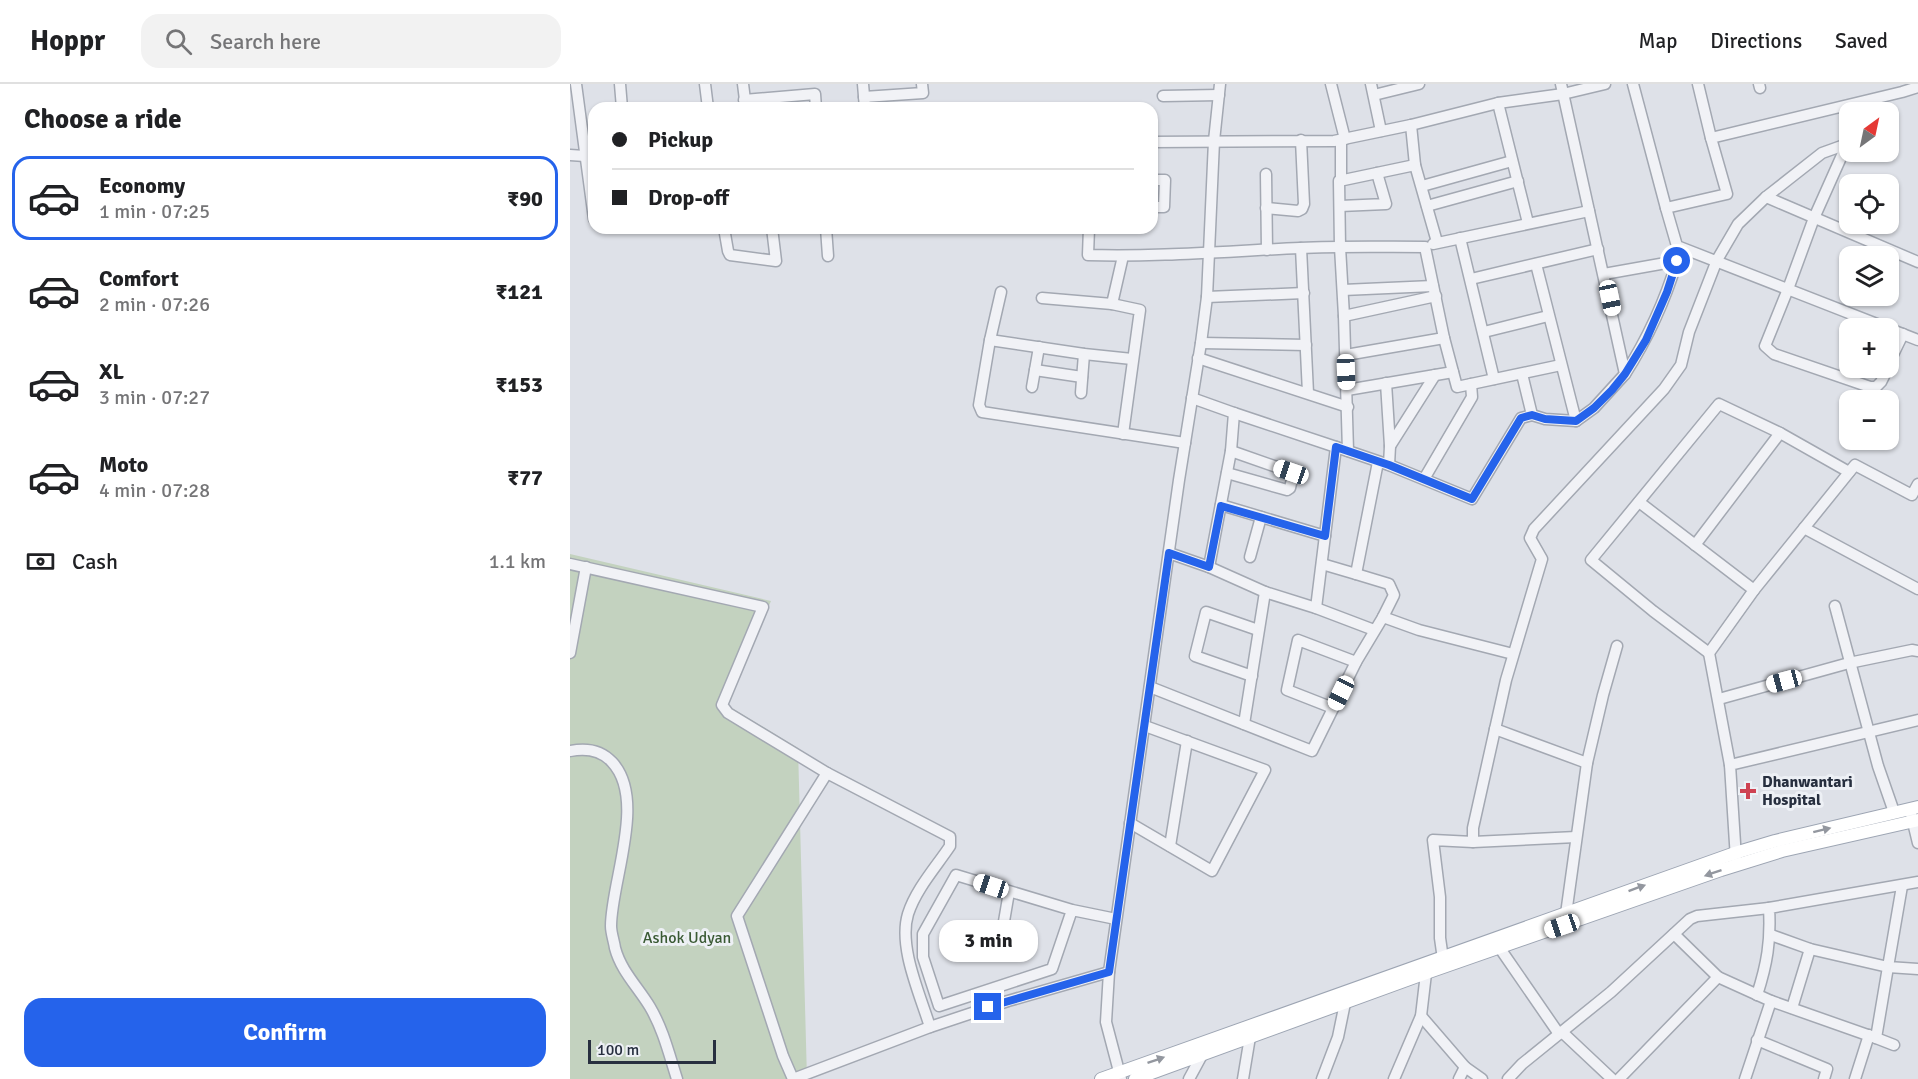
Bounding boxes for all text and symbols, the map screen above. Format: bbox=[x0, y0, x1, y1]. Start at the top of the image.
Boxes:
search box bbox=[141, 14, 561, 68]
text: Hoppr bbox=[30, 24, 105, 58]
icon: search bbox=[162, 25, 195, 58]
text: Search here bbox=[210, 28, 321, 55]
text: Map bbox=[1639, 28, 1677, 54]
text: Directions bbox=[1710, 28, 1802, 54]
text: Saved bbox=[1835, 28, 1888, 54]
north arrow bbox=[1839, 102, 1899, 162]
map controls bbox=[1839, 102, 1899, 450]
text: Choose a ride bbox=[24, 103, 182, 136]
text: Pickup bbox=[648, 126, 713, 153]
icon: car bbox=[27, 171, 81, 225]
text: Economy bbox=[99, 172, 185, 199]
button: locate bbox=[1839, 174, 1899, 234]
text: Drop-off bbox=[648, 184, 729, 211]
text: ₹90 bbox=[507, 185, 543, 212]
text: 1 min · 07:25 bbox=[99, 199, 210, 224]
button: layers bbox=[1839, 246, 1899, 306]
route start bbox=[1663, 247, 1690, 274]
icon: car bbox=[27, 264, 81, 318]
text: Comfort bbox=[99, 265, 179, 292]
text: ₹121 bbox=[495, 278, 543, 305]
car bbox=[1597, 279, 1623, 317]
text: 2 min · 07:26 bbox=[99, 292, 210, 317]
button: + bbox=[1839, 318, 1899, 378]
car bbox=[1336, 354, 1356, 390]
icon: car bbox=[27, 357, 81, 411]
text: XL bbox=[99, 358, 124, 385]
text: ₹153 bbox=[495, 371, 543, 398]
text: 3 min · 07:27 bbox=[99, 385, 210, 410]
button: − bbox=[1839, 390, 1899, 450]
icon: car bbox=[27, 450, 81, 504]
text: Moto bbox=[99, 451, 148, 478]
car bbox=[1271, 458, 1311, 486]
text: ₹77 bbox=[507, 464, 543, 491]
text: 4 min · 07:28 bbox=[99, 478, 210, 503]
icon: cash bbox=[24, 545, 57, 578]
text: Cash bbox=[72, 548, 118, 575]
text: 1.1 km bbox=[489, 549, 546, 574]
car bbox=[1764, 668, 1804, 694]
car bbox=[1325, 673, 1357, 713]
place label: Dhanwantari Hospital bbox=[1762, 772, 1853, 810]
marker: Dhanwantari Hospital bbox=[1739, 782, 1757, 800]
one-way arrow bbox=[1813, 824, 1832, 834]
one-way arrow bbox=[1704, 868, 1722, 878]
car bbox=[971, 872, 1011, 900]
one-way arrow bbox=[1628, 883, 1646, 893]
car bbox=[1542, 912, 1582, 940]
callout: 3 min bbox=[938, 920, 1038, 962]
park label: Ashok Udyan bbox=[643, 928, 731, 948]
text: 3 min bbox=[964, 928, 1013, 953]
route end bbox=[974, 993, 1001, 1020]
button: Confirm bbox=[24, 998, 546, 1067]
scale bar bbox=[588, 1037, 716, 1064]
text: 100 m bbox=[597, 1040, 639, 1060]
one-way arrow bbox=[1147, 1054, 1165, 1064]

